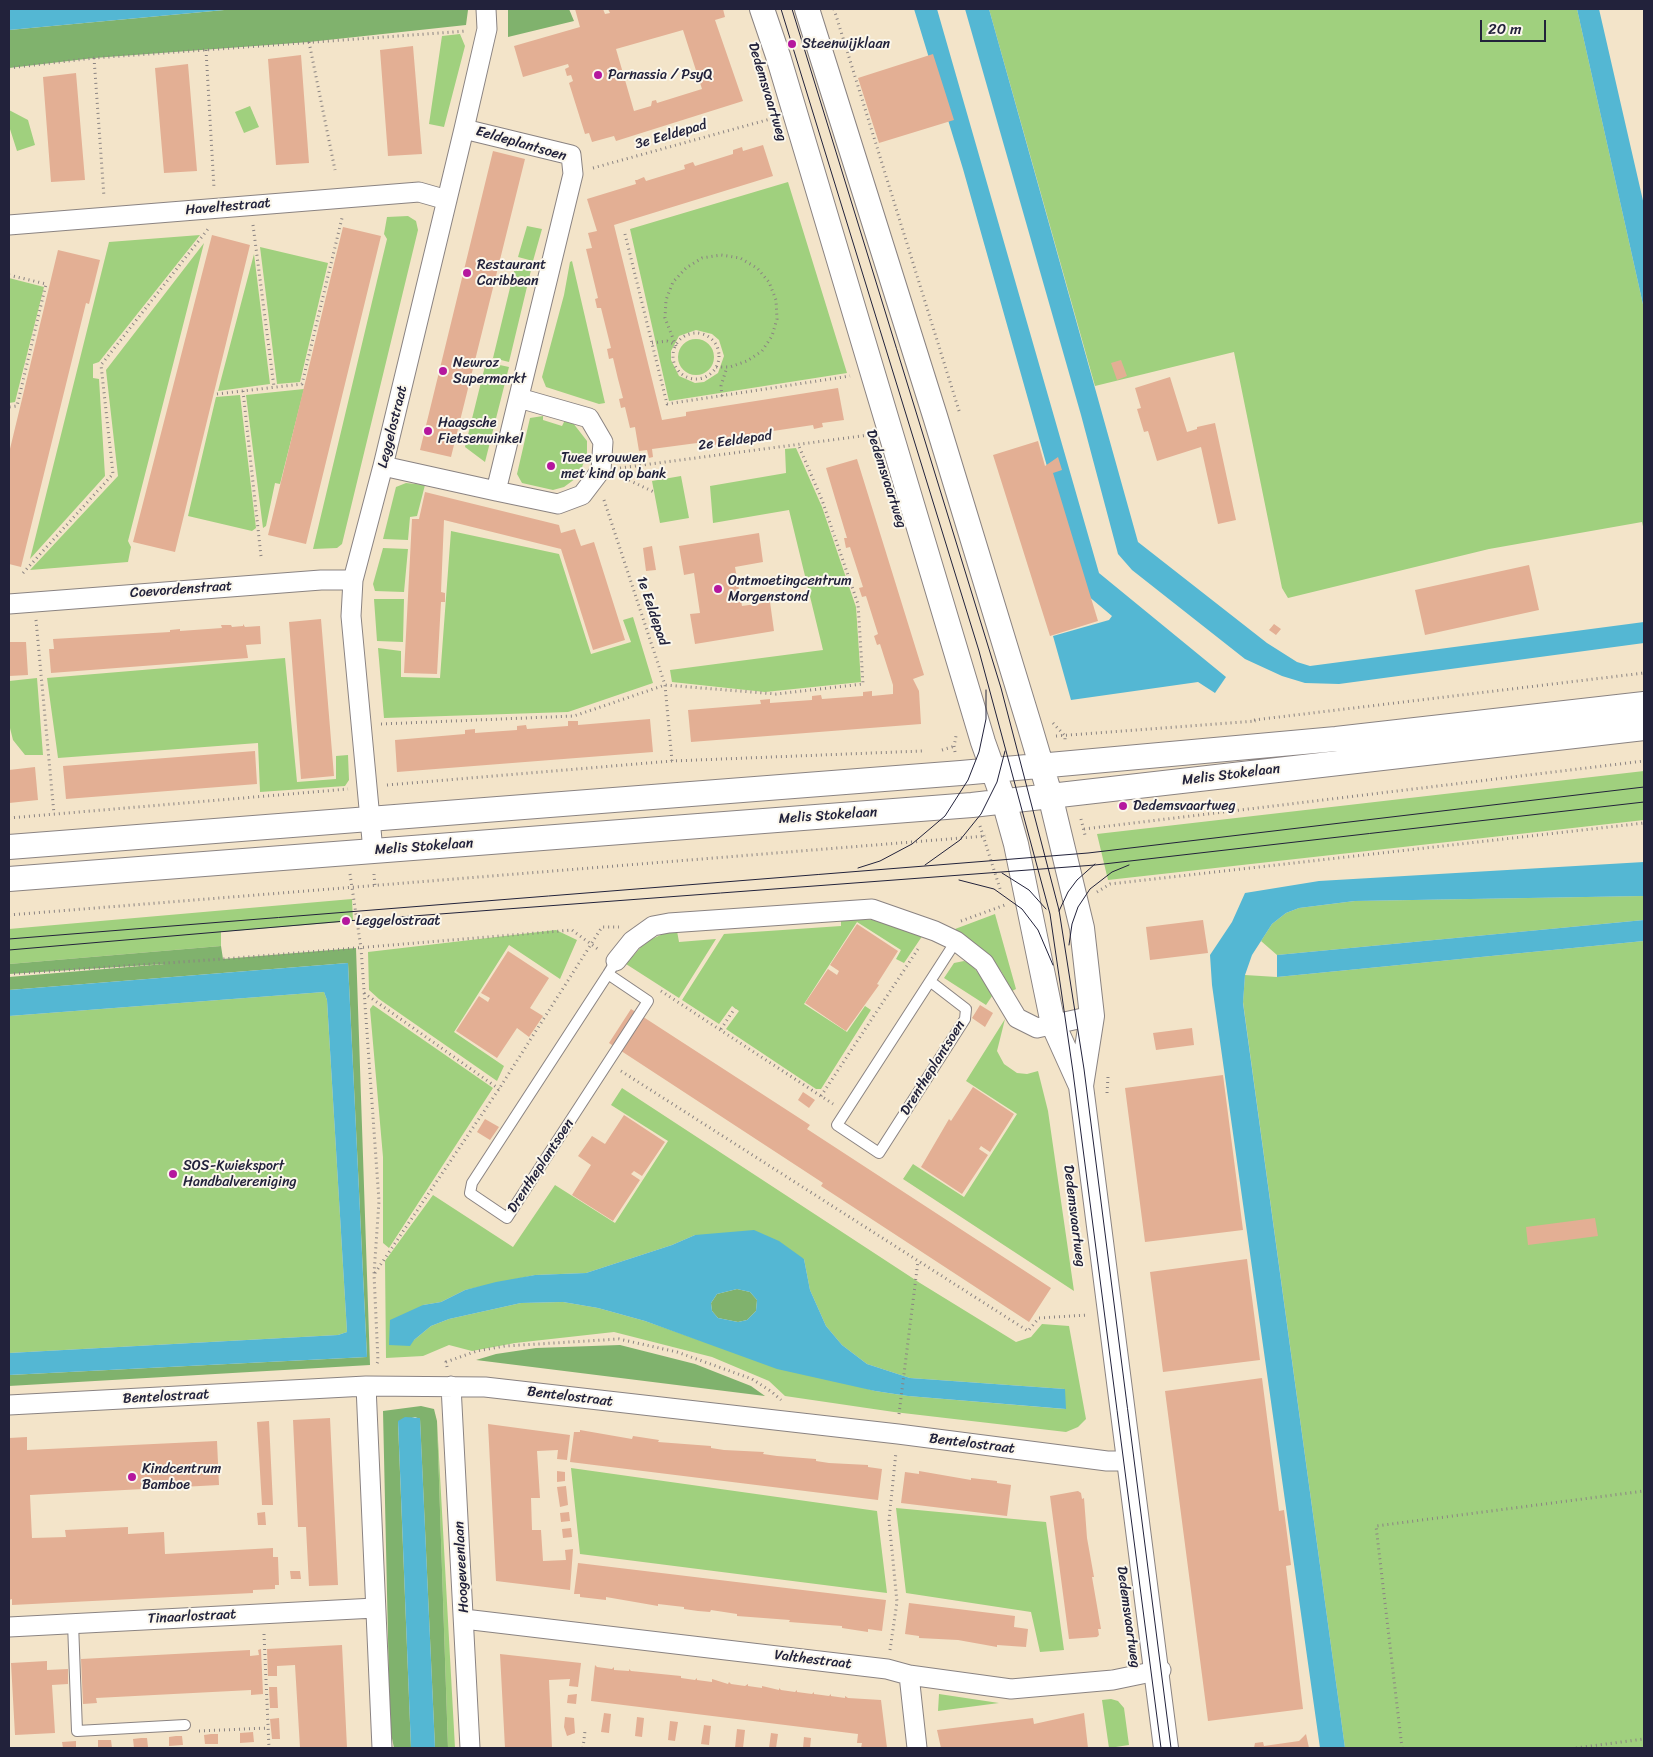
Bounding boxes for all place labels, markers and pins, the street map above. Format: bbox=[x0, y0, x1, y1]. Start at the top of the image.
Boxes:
place label: Steenwijklaan bbox=[802, 36, 890, 52]
marker: Steenwijklaan bbox=[786, 38, 798, 50]
place label: Parnassia / PsyQ bbox=[608, 67, 712, 83]
marker: Parnassia / PsyQ bbox=[592, 69, 604, 81]
place label: Restaurant Caribbean bbox=[477, 257, 546, 290]
marker: Restaurant Caribbean bbox=[461, 267, 473, 279]
place label: Newroz Supermarkt bbox=[453, 355, 526, 388]
marker: Newroz Supermarkt bbox=[437, 365, 449, 377]
place label: Haagsche Fietsenwinkel bbox=[438, 415, 523, 448]
marker: Haagsche Fietsenwinkel bbox=[422, 425, 434, 437]
place label: Twee vrouwen met kind op bank bbox=[561, 450, 666, 482]
marker: Twee vrouwen met kind op bank bbox=[545, 460, 557, 472]
place label: Ontmoetingcentrum Morgenstond bbox=[728, 573, 852, 606]
marker: Ontmoetingcentrum Morgenstond bbox=[712, 583, 724, 595]
place label: Dedemsvaartweg bbox=[1133, 798, 1236, 814]
marker: Dedemsvaartweg bbox=[1117, 800, 1129, 812]
place label: Leggelostraat bbox=[356, 913, 440, 929]
marker: Leggelostraat bbox=[340, 915, 352, 927]
place label: SOS-Kwieksport Handbalvereniging bbox=[183, 1158, 297, 1190]
marker: SOS-Kwieksport Handbalvereniging bbox=[167, 1168, 179, 1180]
place label: Kindcentrum Bamboe bbox=[142, 1461, 221, 1494]
marker: Kindcentrum Bamboe bbox=[126, 1471, 138, 1483]

